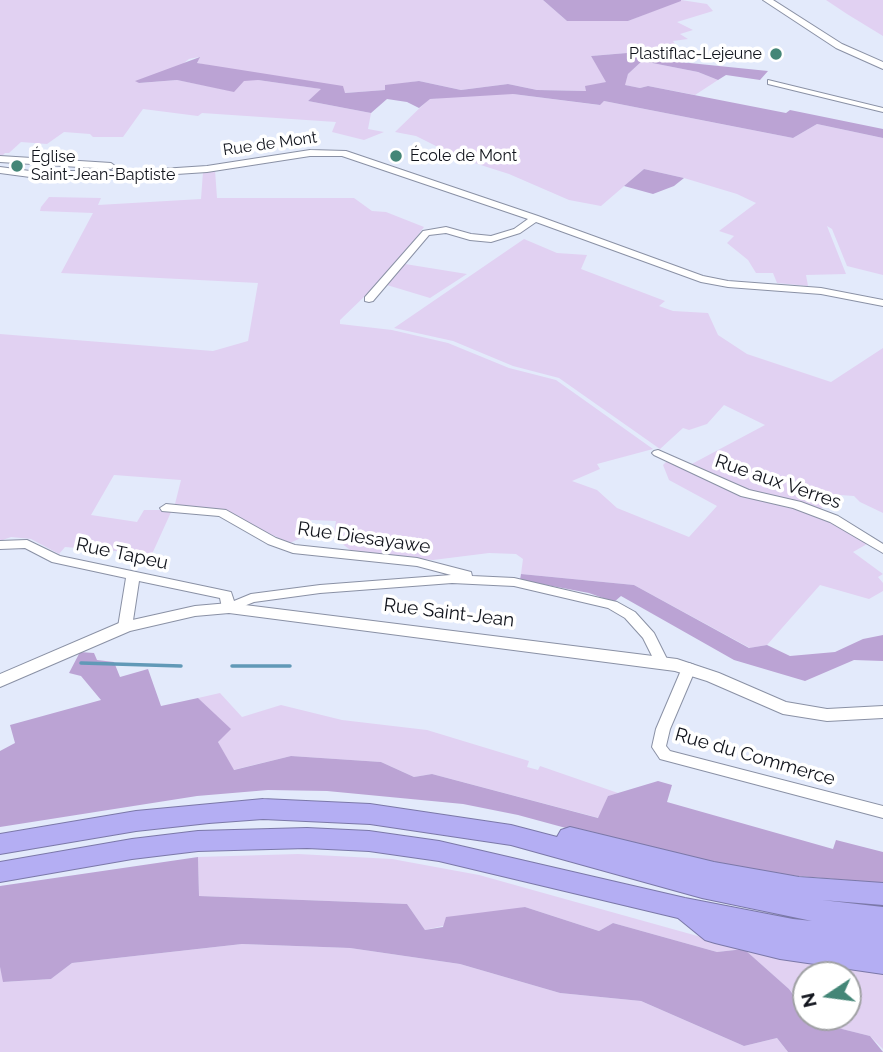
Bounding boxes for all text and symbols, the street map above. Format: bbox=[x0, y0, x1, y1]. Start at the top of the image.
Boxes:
place label: Plastiflac-Lejeune bbox=[629, 44, 762, 64]
marker: Plastiflac-Lejeune bbox=[768, 46, 784, 62]
street label: Rue de Mont bbox=[222, 128, 318, 160]
place label: École de Mont bbox=[410, 146, 517, 166]
place label: Église Saint-Jean-Baptiste bbox=[31, 147, 175, 185]
marker: École de Mont bbox=[388, 148, 404, 164]
marker: Église Saint-Jean-Baptiste bbox=[9, 158, 25, 174]
street label: Rue aux Verres bbox=[712, 450, 844, 514]
street label: Rue Diesayawe bbox=[296, 517, 432, 559]
street label: Rue Tapeu bbox=[74, 533, 170, 575]
street label: Rue Saint-Jean bbox=[382, 594, 516, 632]
street label: Rue du Commerce bbox=[672, 723, 838, 791]
north arrow bbox=[792, 961, 862, 1031]
text: N bbox=[796, 991, 821, 1010]

